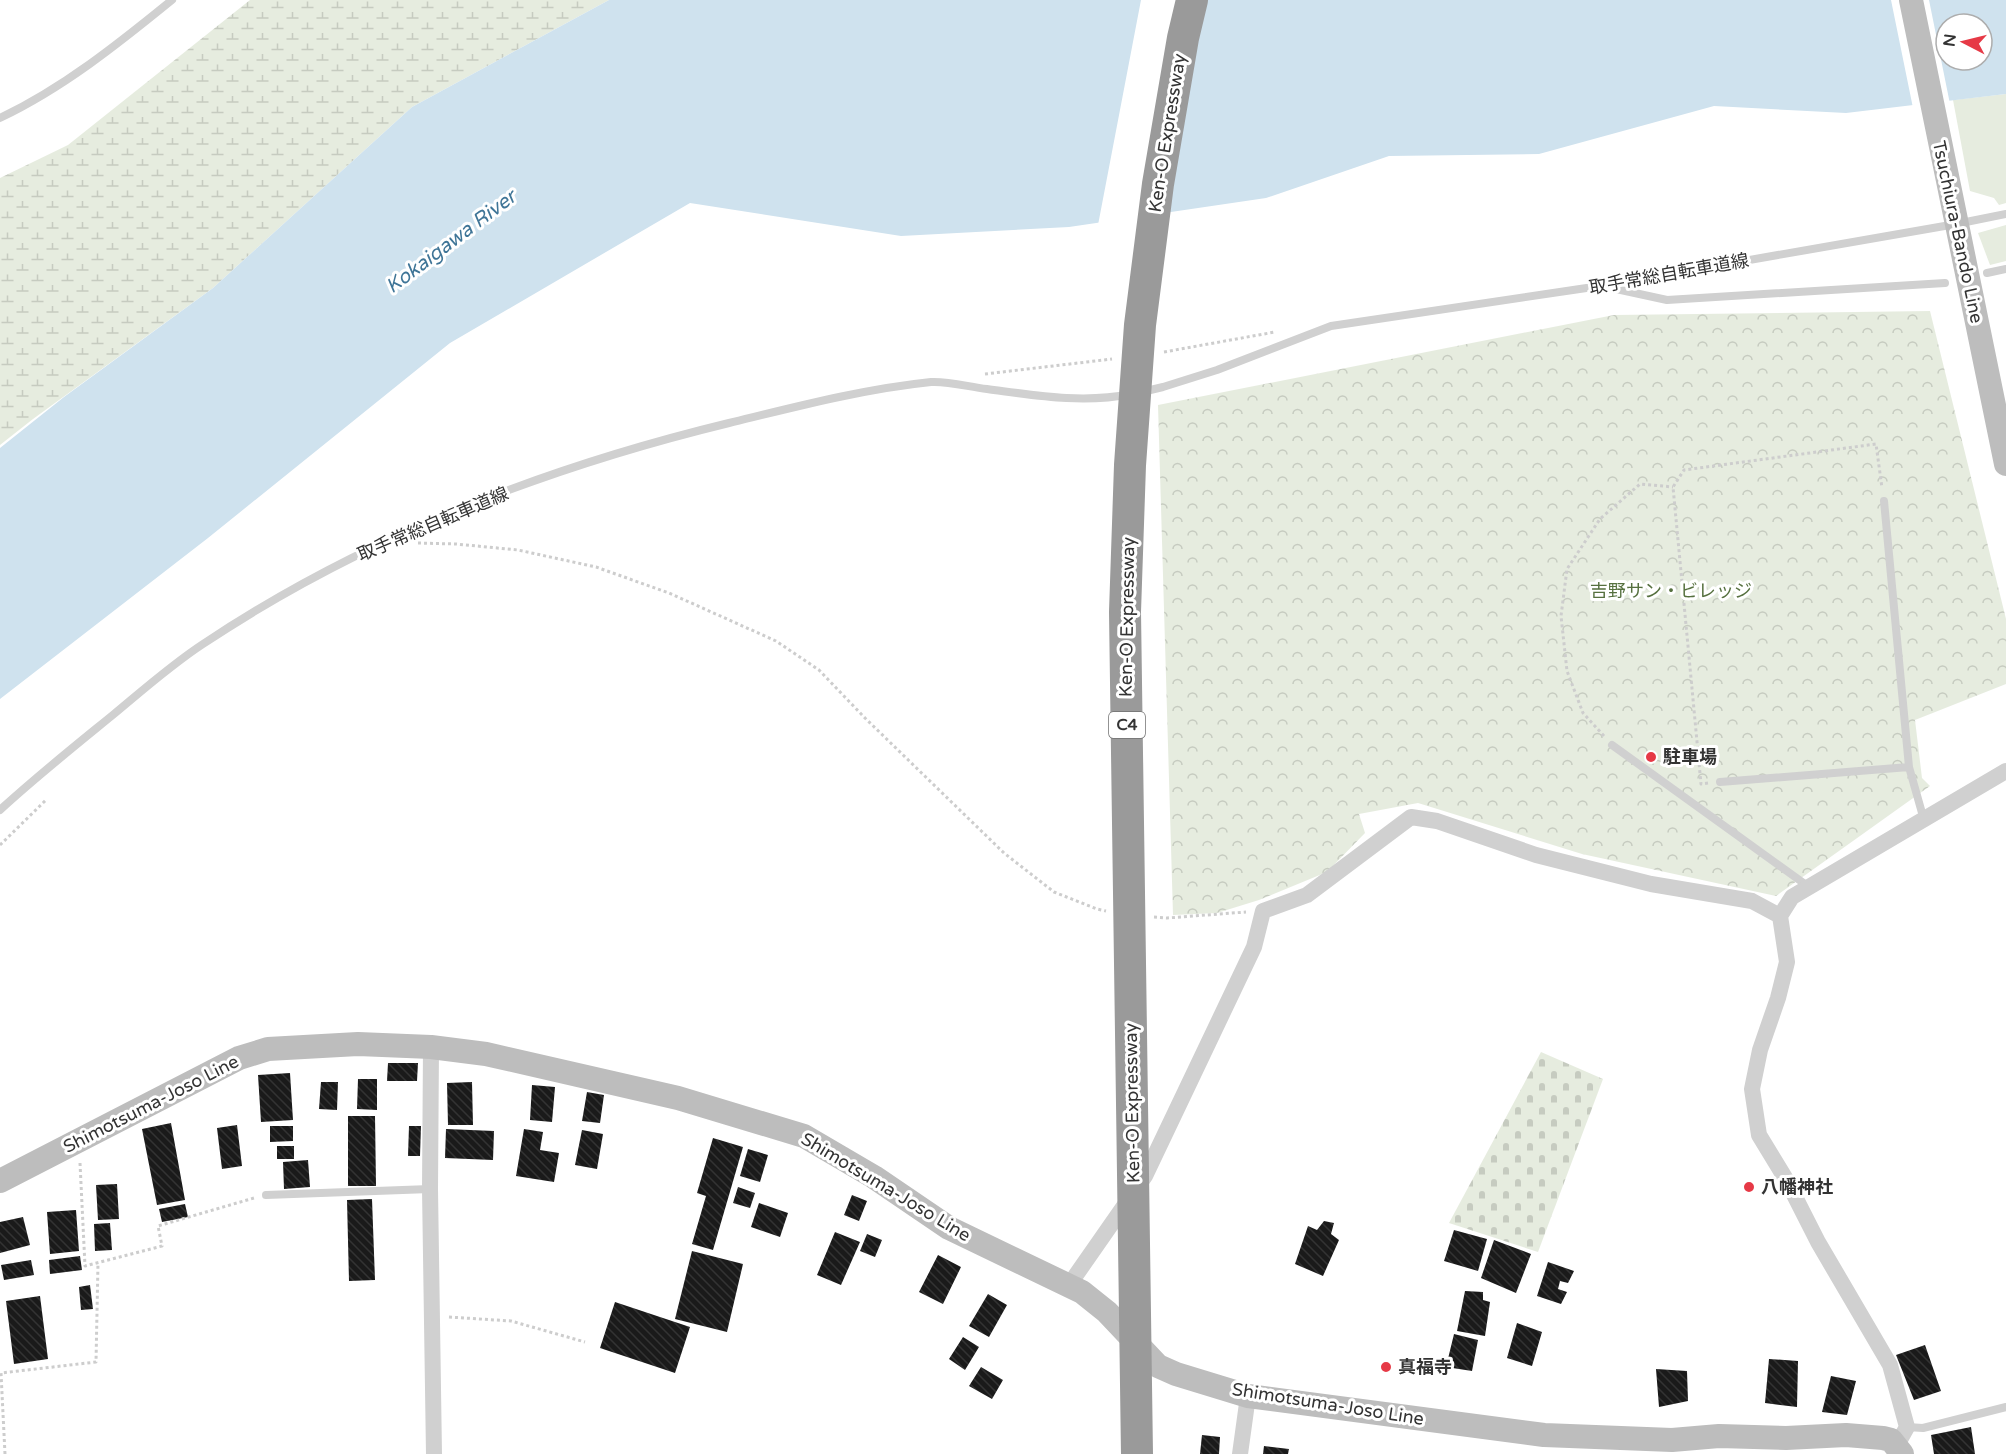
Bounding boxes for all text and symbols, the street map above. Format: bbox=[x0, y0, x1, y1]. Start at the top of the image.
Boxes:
north arrow bbox=[1934, 12, 1994, 72]
text: N bbox=[1939, 33, 1961, 48]
street label: Ken-O Expressway bbox=[1144, 52, 1190, 214]
street label: Tsuchiura-Bando Line bbox=[1928, 139, 1988, 325]
water label: Kokaigawa River bbox=[381, 184, 523, 299]
street label: 取手常総自転車道線 bbox=[1587, 249, 1751, 299]
street label: 取手常総自転車道線 bbox=[354, 482, 512, 566]
street label: Ken-O Expressway bbox=[1115, 536, 1139, 697]
park label: 吉野サン・ビレッジ bbox=[1590, 580, 1752, 602]
road number: C4 bbox=[1109, 712, 1145, 738]
place label: 駐車場 bbox=[1663, 746, 1717, 768]
marker: 駐車場 bbox=[1644, 750, 1658, 764]
street label: Ken-O Expressway bbox=[1120, 1022, 1144, 1183]
street label: Shimotsuma-Joso Line bbox=[60, 1050, 242, 1158]
street label: Shimotsuma-Joso Line bbox=[797, 1128, 975, 1246]
place label: 八幡神社 bbox=[1761, 1176, 1833, 1198]
marker: 八幡神社 bbox=[1742, 1180, 1756, 1194]
place label: 真福寺 bbox=[1398, 1356, 1452, 1378]
marker: 真福寺 bbox=[1379, 1360, 1393, 1374]
street label: Shimotsuma-Joso Line bbox=[1231, 1378, 1425, 1430]

